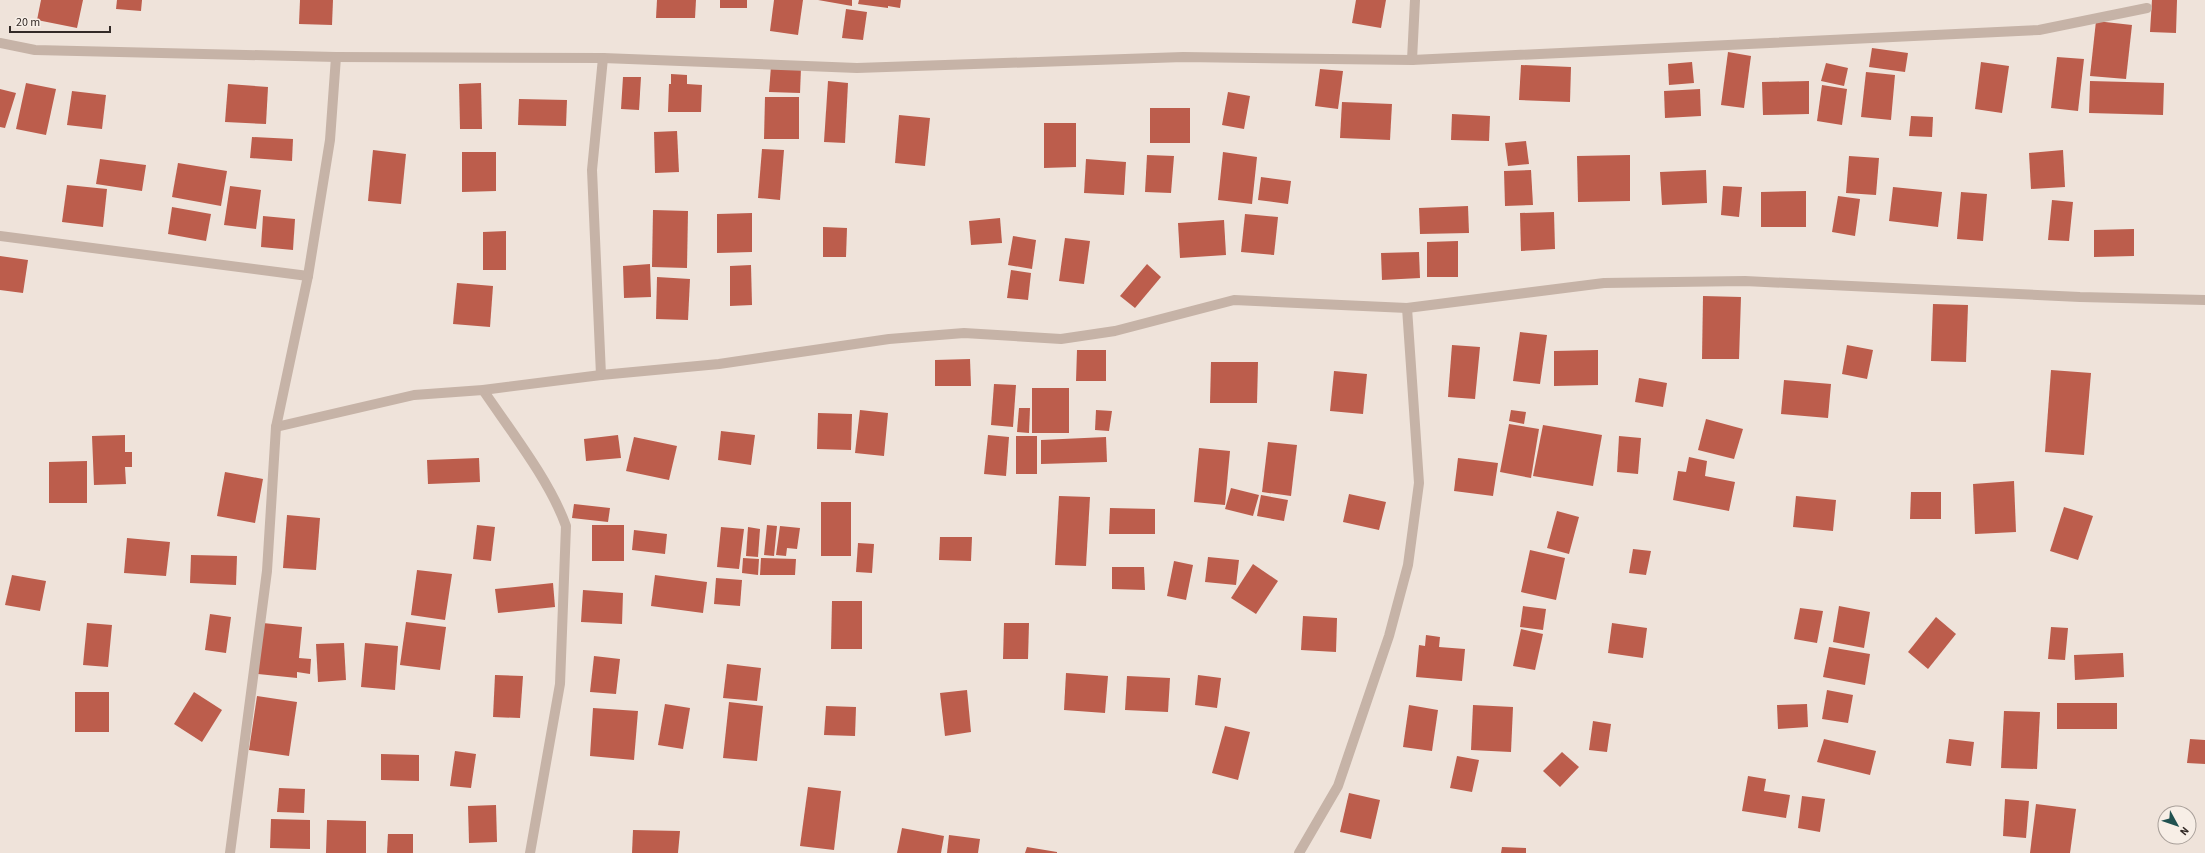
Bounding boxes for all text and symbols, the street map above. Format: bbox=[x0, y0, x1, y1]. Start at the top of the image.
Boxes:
scale bar bbox=[10, 8, 110, 34]
text: 20 m bbox=[16, 14, 40, 31]
north arrow bbox=[2157, 805, 2197, 845]
text: N bbox=[2176, 823, 2192, 839]

